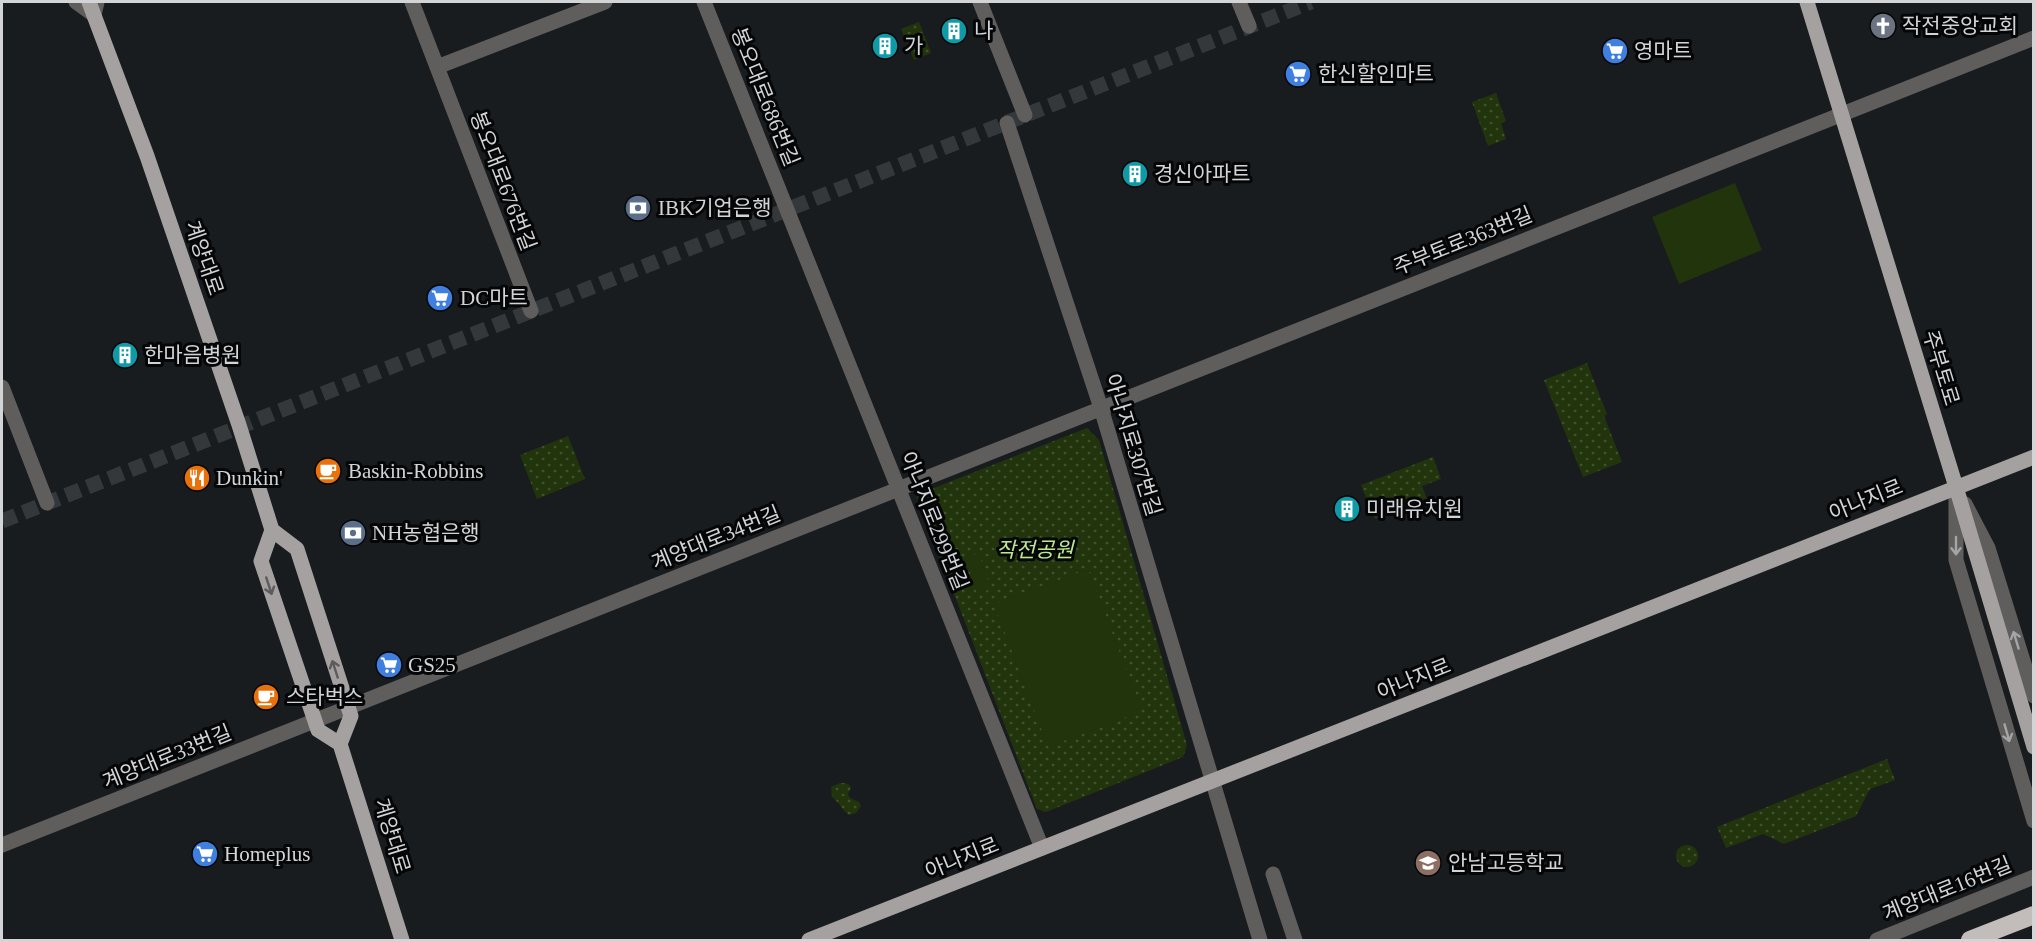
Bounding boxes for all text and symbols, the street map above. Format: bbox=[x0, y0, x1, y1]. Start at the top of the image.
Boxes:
church icon: 작전중앙교회 bbox=[1868, 11, 1898, 41]
place label: 작전중앙교회 bbox=[1902, 14, 2018, 38]
building icon: 나 bbox=[939, 16, 969, 46]
place label: 나 bbox=[974, 19, 993, 43]
street label: 봉오대로686번길 bbox=[726, 24, 804, 170]
building icon: 가 bbox=[870, 31, 900, 61]
place label: 가 bbox=[904, 34, 923, 58]
supermarket icon: 영마트 bbox=[1600, 36, 1630, 66]
place label: 영마트 bbox=[1634, 39, 1692, 63]
supermarket icon: 한신할인마트 bbox=[1283, 59, 1313, 89]
place label: 한신할인마트 bbox=[1318, 62, 1434, 86]
street label: 봉오대로676번길 bbox=[465, 108, 541, 254]
building icon: 경신아파트 bbox=[1120, 159, 1150, 189]
place label: 경신아파트 bbox=[1154, 162, 1251, 186]
bank icon: IBK기업은행 bbox=[623, 193, 653, 223]
place label: IBK기업은행 bbox=[658, 196, 771, 220]
street label: 주부토로363번길 bbox=[1390, 202, 1536, 280]
street label: 계양대로 bbox=[180, 218, 228, 298]
supermarket icon: DC마트 bbox=[425, 283, 455, 313]
place label: DC마트 bbox=[460, 286, 528, 310]
street label: 주부토로 bbox=[1918, 328, 1964, 408]
building icon: 한마음병원 bbox=[110, 340, 140, 370]
place label: 한마음병원 bbox=[144, 343, 241, 367]
street label: 아나지로307번길 bbox=[1100, 371, 1166, 519]
street label: 아나지로299번길 bbox=[895, 448, 973, 594]
cafe icon: Baskin-Robbins bbox=[313, 456, 343, 486]
place label: Baskin-Robbins bbox=[348, 459, 483, 483]
restaurant icon: Dunkin' bbox=[182, 463, 212, 493]
place label: Dunkin' bbox=[216, 466, 283, 490]
street label: 아나지로 bbox=[1826, 474, 1906, 526]
building icon: 미래유치원 bbox=[1332, 494, 1362, 524]
place label: 미래유치원 bbox=[1366, 497, 1463, 521]
street label: 계양대로34번길 bbox=[648, 501, 784, 575]
bank icon: NH농협은행 bbox=[338, 518, 368, 548]
place label: NH농협은행 bbox=[372, 521, 480, 545]
one-way arrow bbox=[1950, 535, 1962, 555]
park label: 작전공원 bbox=[996, 538, 1075, 562]
one-way arrow bbox=[265, 576, 276, 594]
one-way arrow bbox=[2010, 631, 2021, 650]
supermarket icon: GS25 bbox=[374, 650, 404, 680]
place label: GS25 bbox=[408, 653, 456, 677]
street label: 아나지로 bbox=[1374, 653, 1454, 705]
one-way arrow bbox=[329, 660, 340, 679]
cafe icon: 스타벅스 bbox=[251, 682, 281, 712]
place label: 스타벅스 bbox=[286, 685, 363, 709]
street label: 계양대로33번길 bbox=[99, 720, 235, 794]
one-way arrow bbox=[2002, 723, 2013, 742]
street label: 계양대로 bbox=[369, 796, 415, 876]
street label: 아나지로 bbox=[922, 832, 1002, 884]
supermarket icon: Homeplus bbox=[190, 839, 220, 869]
place label: Homeplus bbox=[224, 842, 310, 866]
school or university icon: 안남고등학교 bbox=[1413, 848, 1443, 878]
place label: 안남고등학교 bbox=[1448, 851, 1564, 875]
street label: 계양대로16번길 bbox=[1879, 852, 2015, 926]

